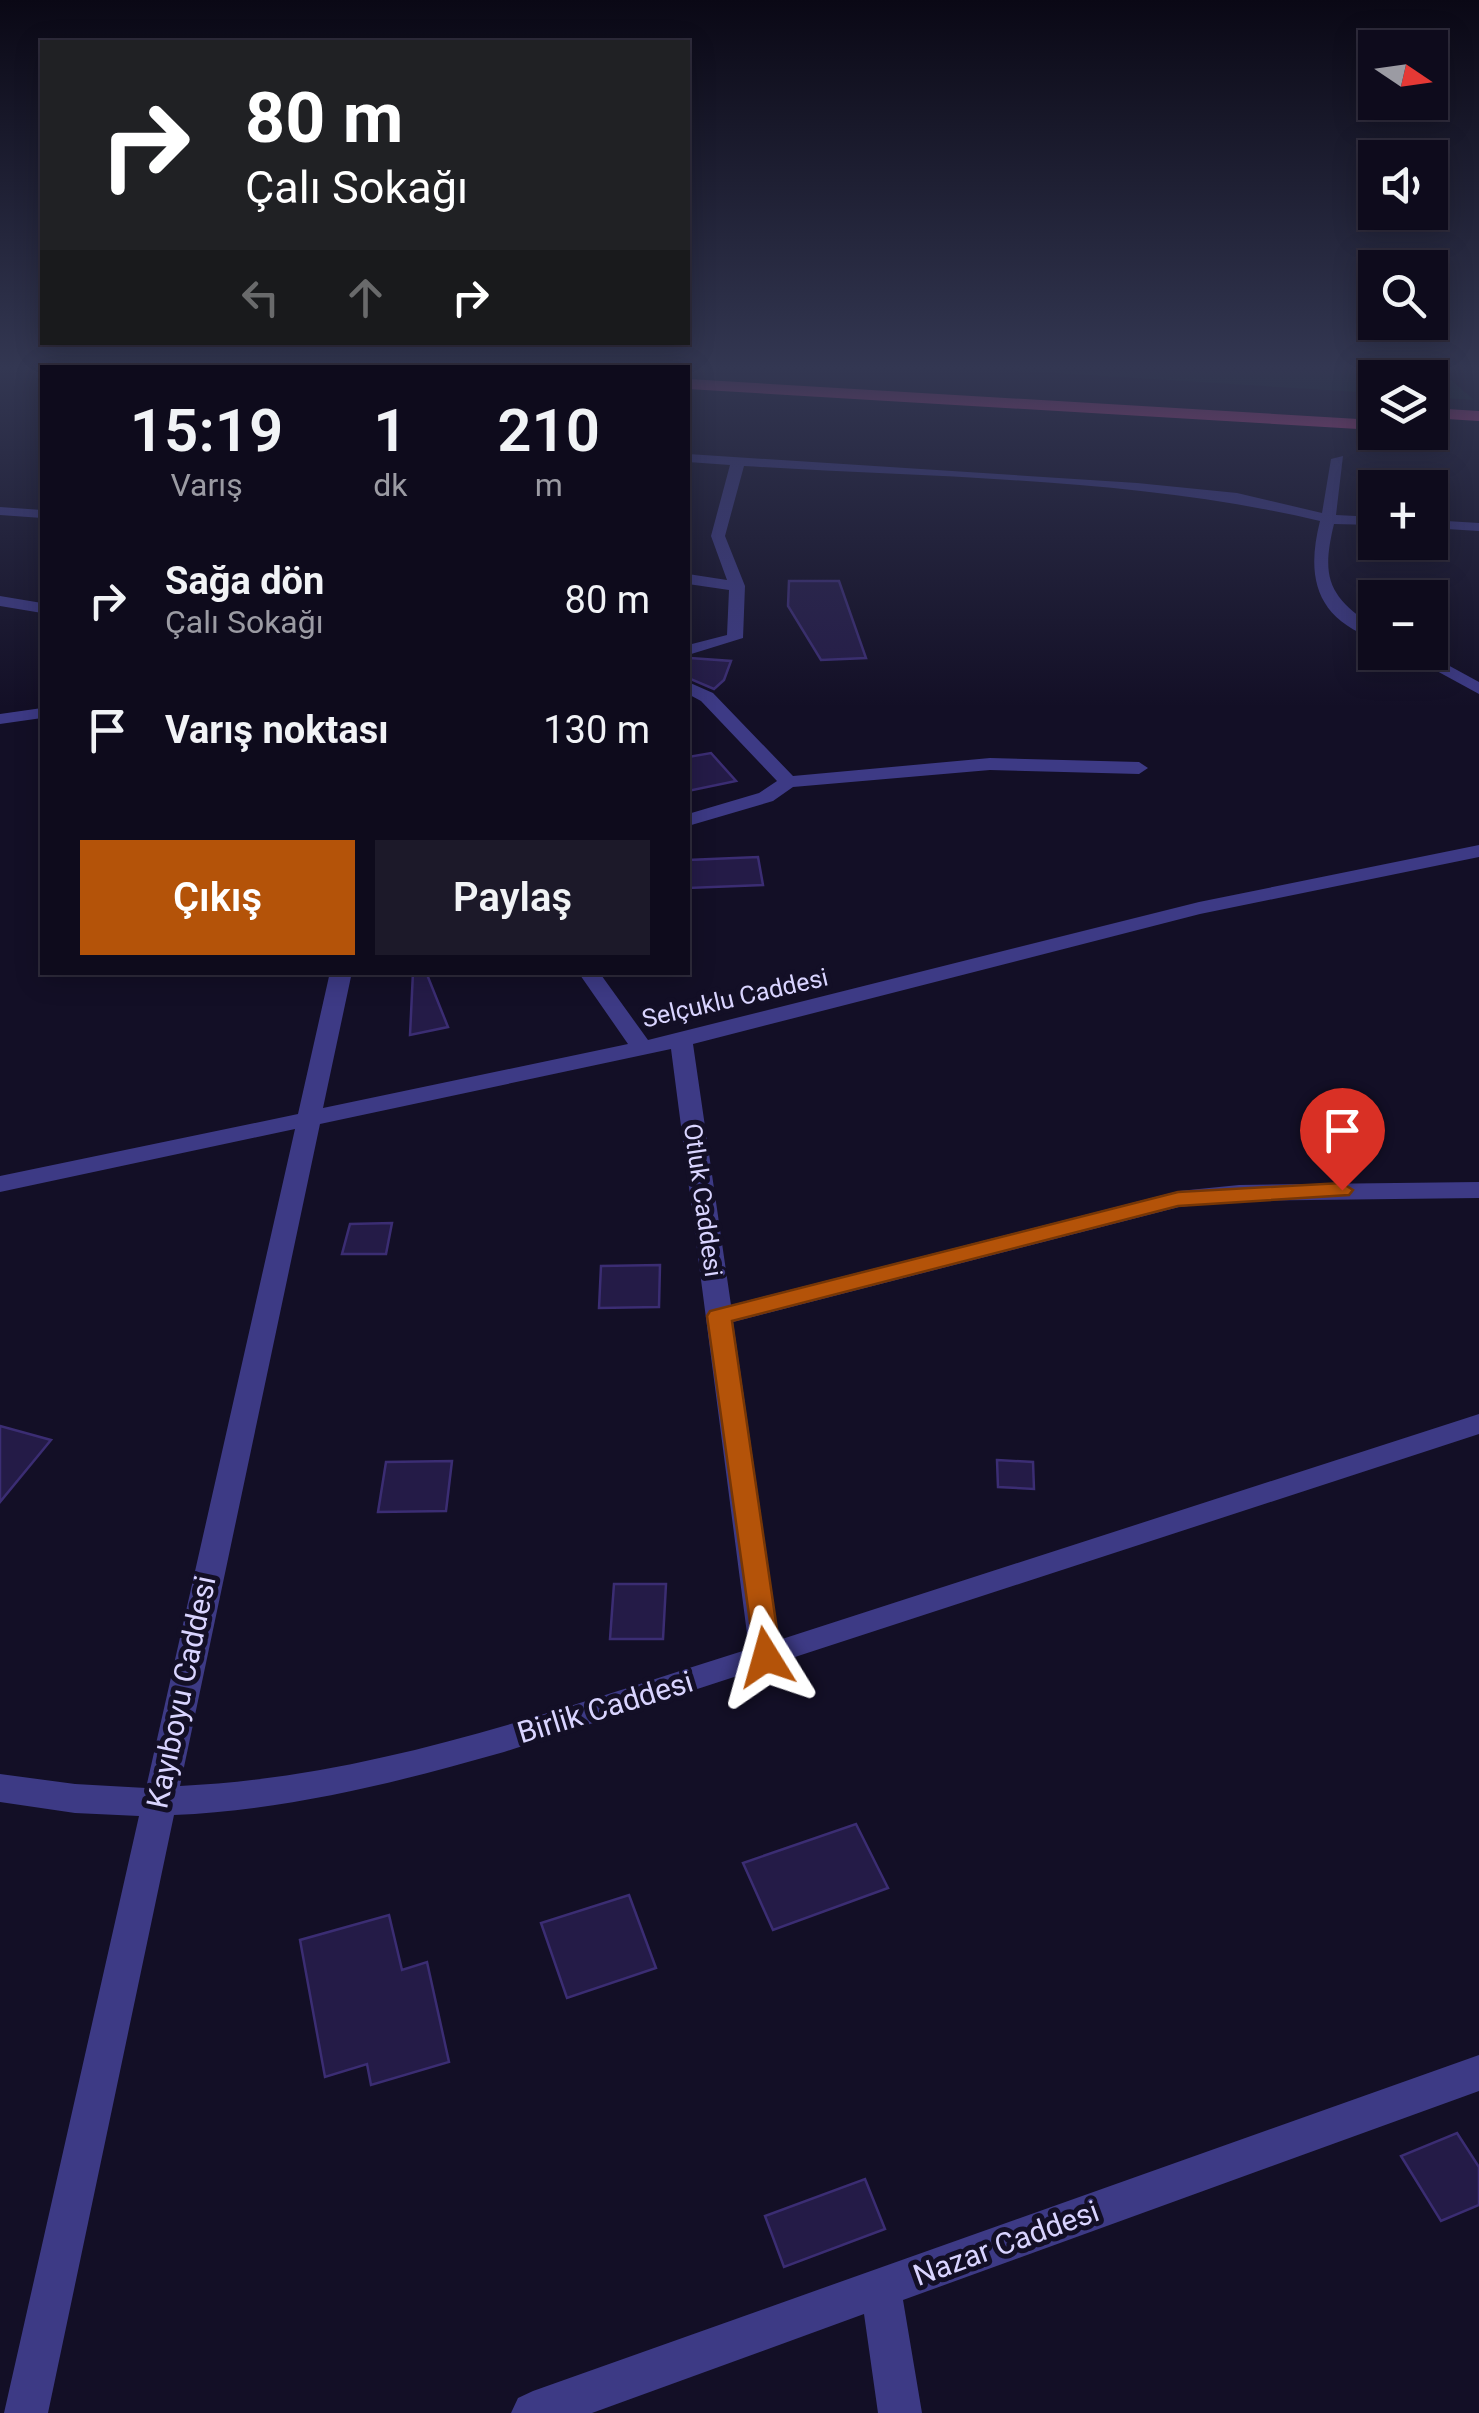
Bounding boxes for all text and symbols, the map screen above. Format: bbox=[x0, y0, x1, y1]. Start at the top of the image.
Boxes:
north arrow bbox=[1358, 30, 1448, 120]
map controls bbox=[1358, 30, 1448, 670]
text: 80 m bbox=[245, 77, 403, 159]
icon: right bbox=[80, 80, 210, 210]
button: sound bbox=[1358, 140, 1448, 230]
text: Çalı Sokağı bbox=[245, 161, 468, 214]
button: search bbox=[1358, 250, 1448, 340]
icon: left bbox=[233, 270, 288, 325]
icon: ahead bbox=[338, 270, 393, 325]
icon: right bbox=[443, 270, 498, 325]
button: layers bbox=[1358, 360, 1448, 450]
text: 15:19 bbox=[130, 395, 283, 466]
text: 1 bbox=[373, 395, 407, 466]
text: 210 bbox=[497, 395, 600, 466]
text: Varış bbox=[170, 466, 243, 504]
text: dk bbox=[373, 466, 407, 504]
text: m bbox=[535, 466, 563, 504]
button: + bbox=[1358, 470, 1448, 560]
text: Sağa dön bbox=[165, 559, 324, 603]
icon: right bbox=[80, 573, 135, 628]
text: 80 m bbox=[565, 578, 650, 622]
button: − bbox=[1358, 580, 1448, 670]
text: Çalı Sokağı bbox=[165, 603, 324, 641]
icon: arrive bbox=[80, 703, 135, 758]
text: Varış noktası bbox=[165, 708, 389, 752]
text: 130 m bbox=[543, 708, 650, 752]
button: Çıkış bbox=[80, 840, 355, 955]
button: Paylaş bbox=[375, 840, 650, 955]
street label: Selçuklu Caddesi bbox=[639, 962, 831, 1034]
pin bbox=[1300, 1088, 1385, 1191]
icon: arrive bbox=[1315, 1103, 1370, 1158]
street label: Otluk Caddesi bbox=[678, 1122, 728, 1278]
street label: Kayıboyu Caddesi bbox=[139, 1573, 223, 1811]
position arrow bbox=[714, 1605, 818, 1709]
street label: Birlik Caddesi bbox=[513, 1664, 697, 1750]
street label: Nazar Caddesi bbox=[908, 2193, 1104, 2293]

